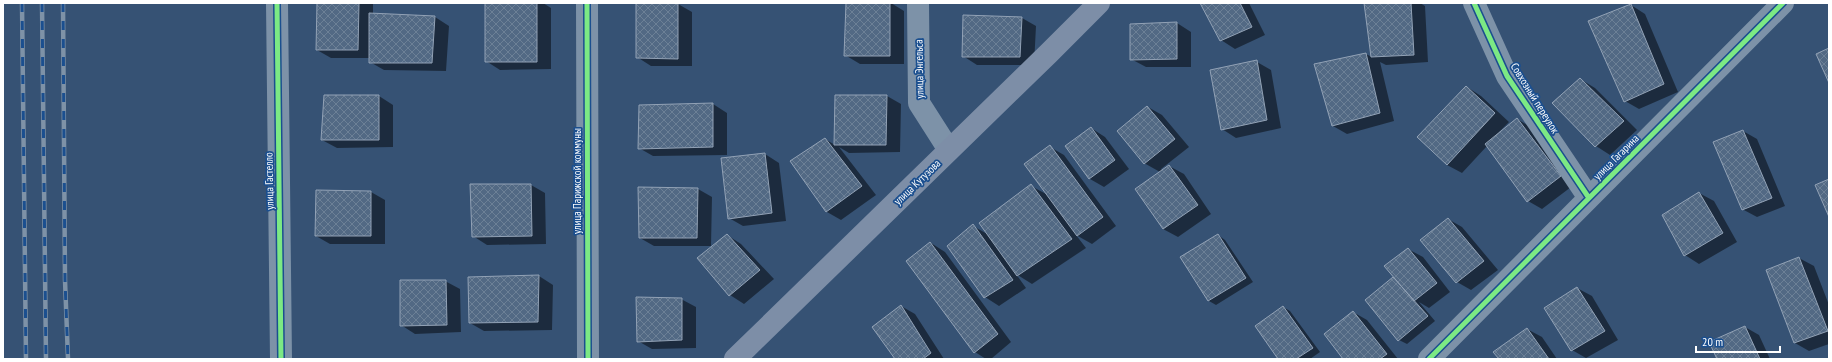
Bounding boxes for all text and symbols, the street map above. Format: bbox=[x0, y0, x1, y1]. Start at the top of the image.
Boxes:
street label: улица Энгельса bbox=[911, 39, 927, 99]
street label: Совхозный переулок bbox=[1508, 60, 1563, 137]
street label: улица Парижской коммуны bbox=[570, 128, 584, 234]
street label: улица Гагарина bbox=[1590, 131, 1642, 183]
street label: улица Гастелло bbox=[261, 152, 277, 210]
street label: улица Кутузова bbox=[891, 156, 943, 208]
scale bar bbox=[1696, 328, 1780, 354]
text: 20 m bbox=[1702, 334, 1723, 349]

